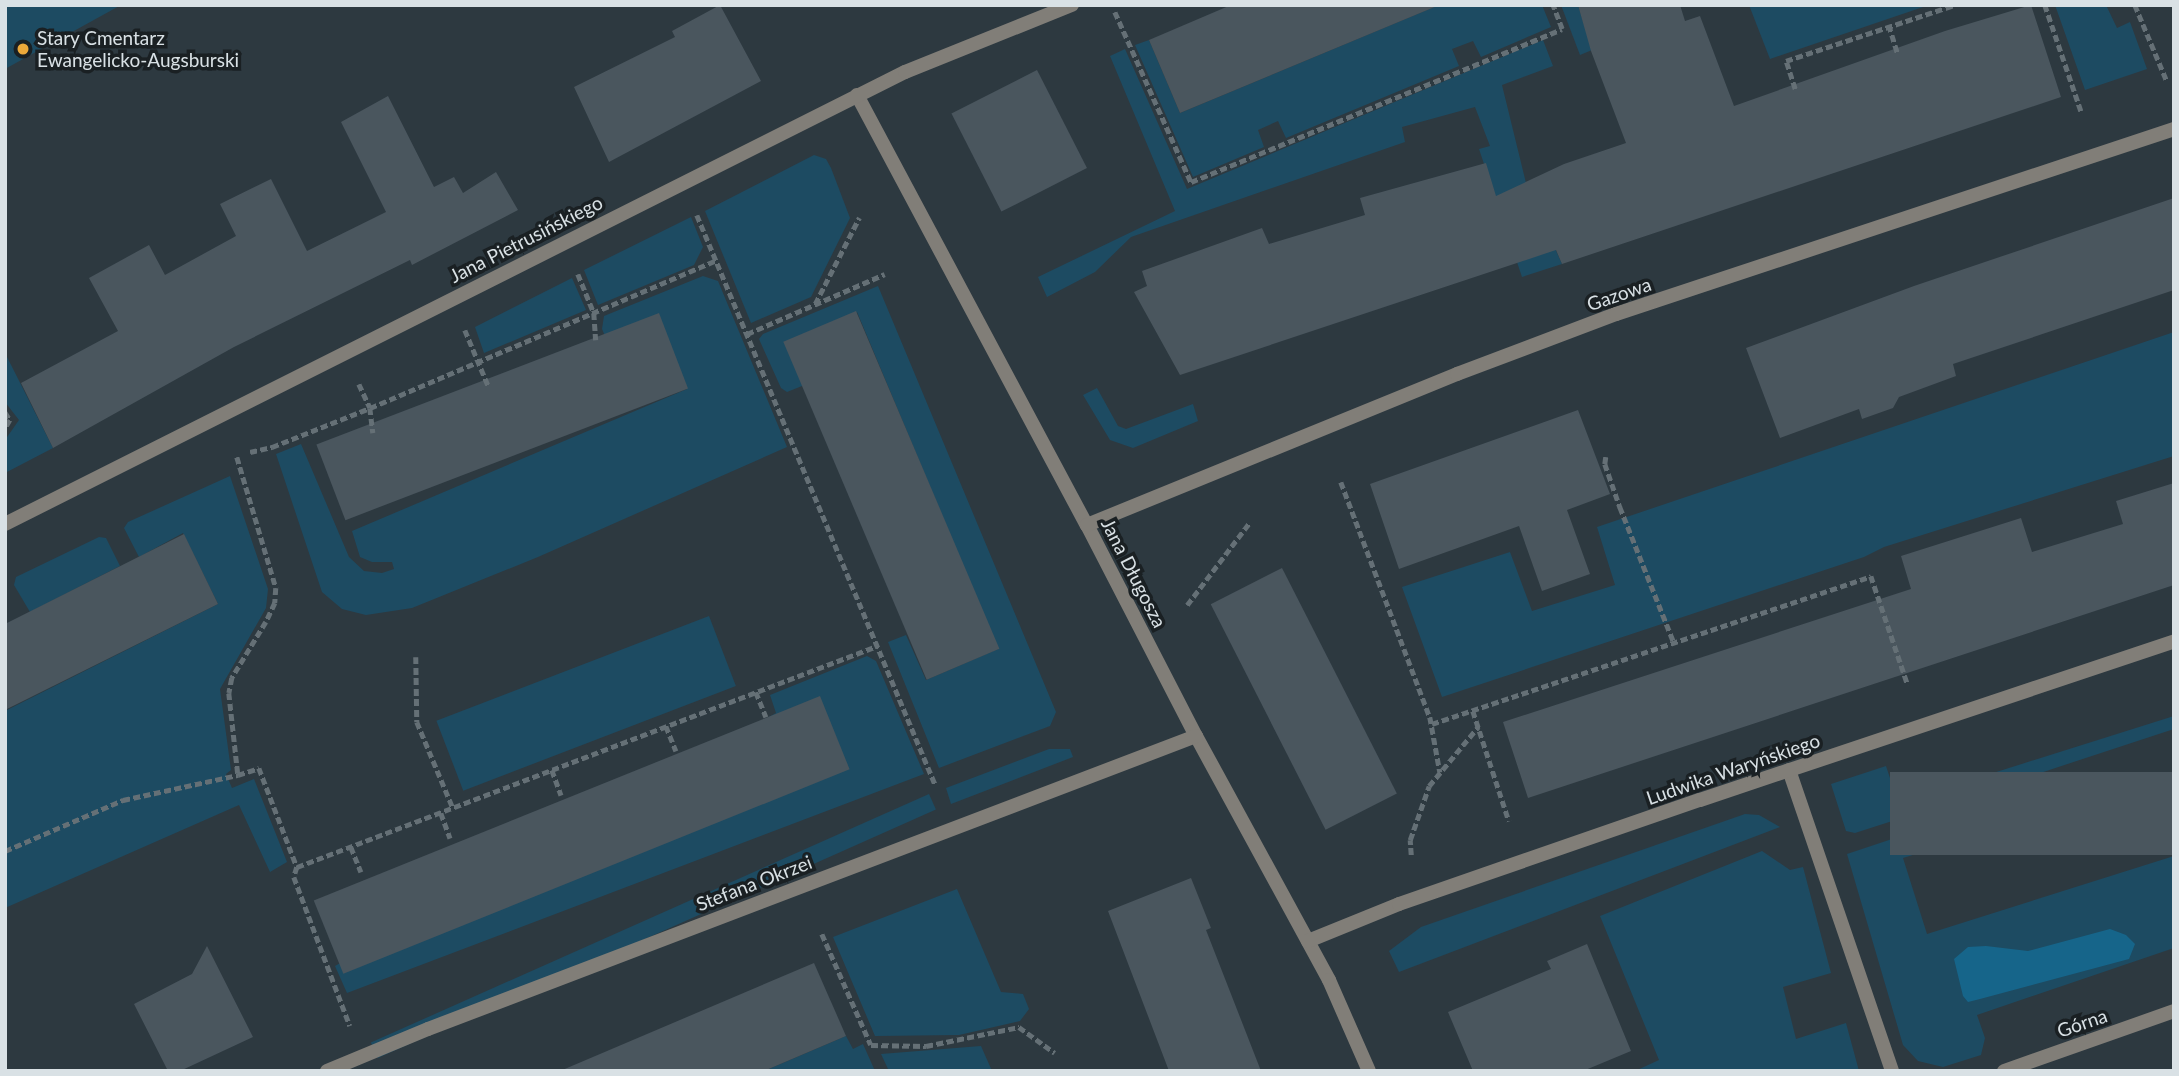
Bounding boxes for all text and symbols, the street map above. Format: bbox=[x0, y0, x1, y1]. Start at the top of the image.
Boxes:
place label: Stary Cmentarz Ewangelicko-Augsburski bbox=[37, 27, 239, 71]
marker: Stary Cmentarz Ewangelicko-Augsburski bbox=[15, 41, 31, 57]
street label: Jana Pietrusińskiego bbox=[446, 191, 606, 287]
street label: Gazowa bbox=[1584, 272, 1654, 316]
street label: Jana Długosza bbox=[1097, 515, 1171, 631]
street label: Ludwika Waryńskiego bbox=[1643, 729, 1823, 809]
street label: Stefana Okrzei bbox=[693, 850, 815, 916]
street label: Górna bbox=[2054, 1004, 2110, 1042]

